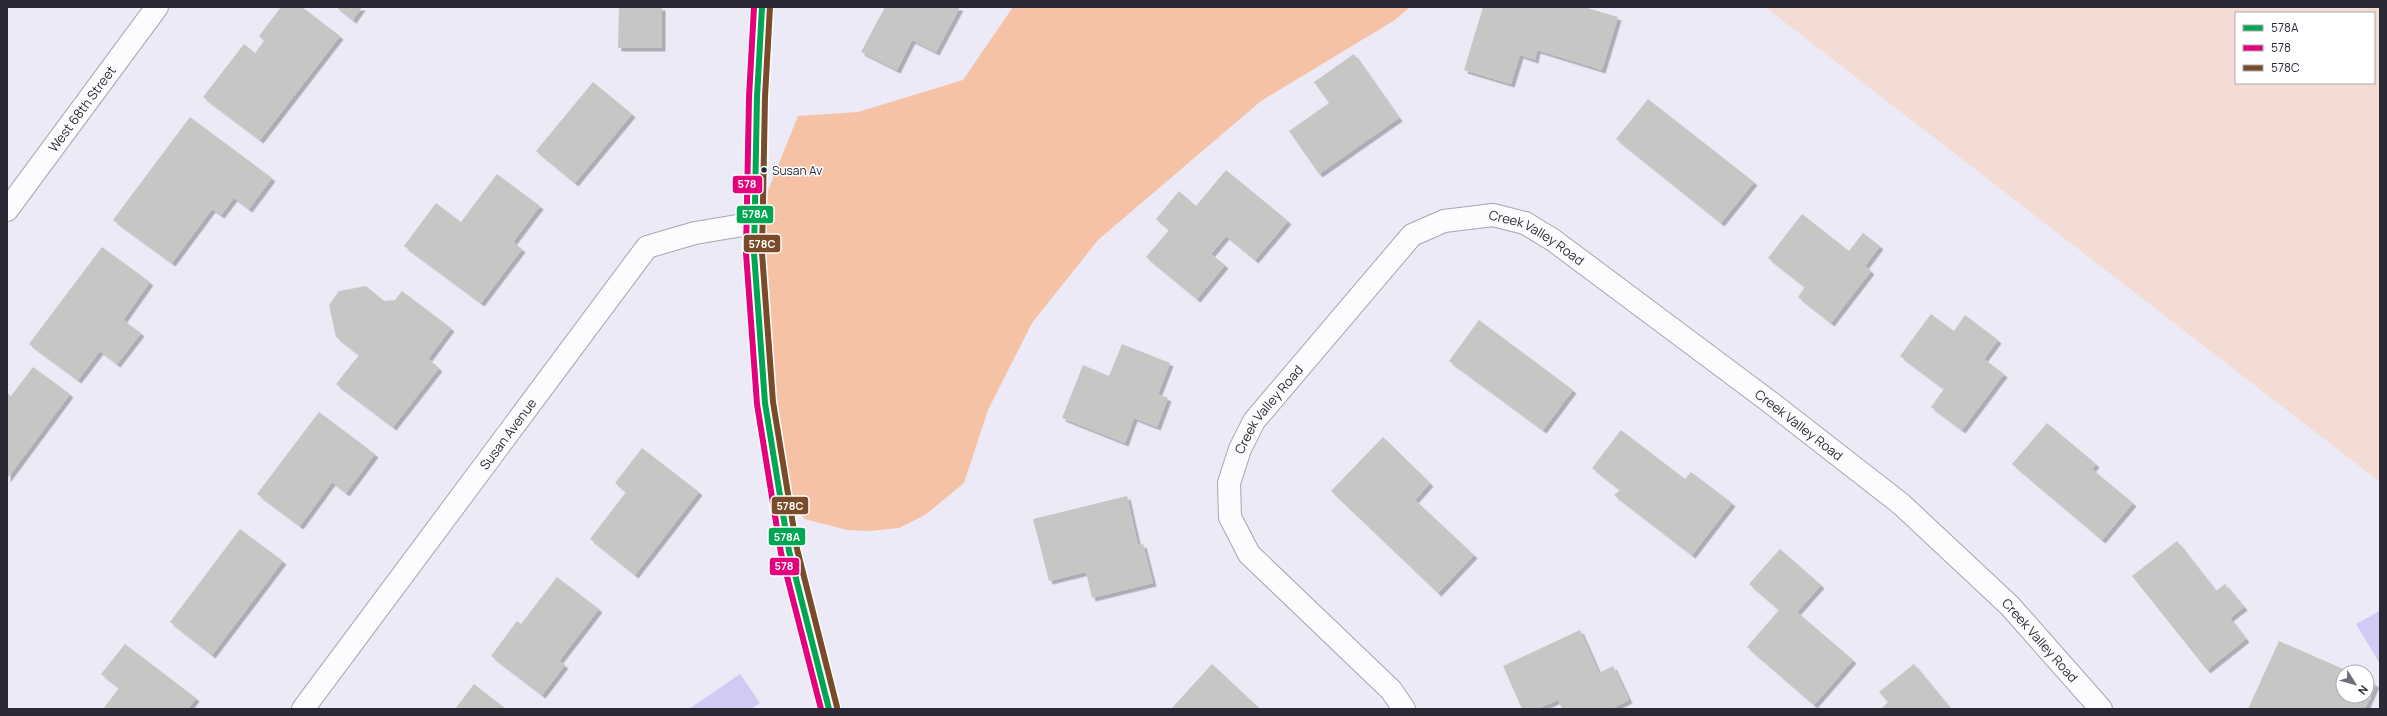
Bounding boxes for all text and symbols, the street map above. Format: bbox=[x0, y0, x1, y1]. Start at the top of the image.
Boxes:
legend bbox=[2235, 12, 2375, 84]
text: 578A bbox=[2271, 19, 2299, 36]
text: 578 bbox=[2271, 39, 2291, 56]
text: 578C bbox=[2271, 59, 2300, 76]
street label: West 68th Street bbox=[44, 62, 120, 155]
place label: Susan Av bbox=[772, 162, 822, 179]
marker: Susan Av bbox=[759, 165, 769, 175]
line badge: 578 bbox=[732, 175, 763, 194]
text: 578 bbox=[737, 176, 757, 191]
line badge: 578A bbox=[736, 205, 774, 224]
street label: Creek Valley Road bbox=[1487, 205, 1588, 269]
text: 578A bbox=[742, 206, 769, 221]
line badge: 578C bbox=[743, 234, 781, 253]
text: 578C bbox=[748, 236, 776, 251]
street label: Creek Valley Road bbox=[1230, 361, 1307, 457]
street label: Creek Valley Road bbox=[1751, 385, 1847, 464]
street label: Susan Avenue bbox=[475, 394, 541, 473]
line badge: 578C bbox=[771, 496, 809, 515]
text: 578C bbox=[776, 498, 804, 513]
line badge: 578A bbox=[768, 527, 806, 546]
text: 578A bbox=[774, 529, 801, 544]
line badge: 578 bbox=[769, 557, 800, 576]
text: 578 bbox=[774, 558, 794, 573]
street label: Creek Valley Road bbox=[1998, 594, 2082, 686]
north arrow bbox=[2335, 664, 2375, 704]
text: N bbox=[2355, 683, 2372, 698]

